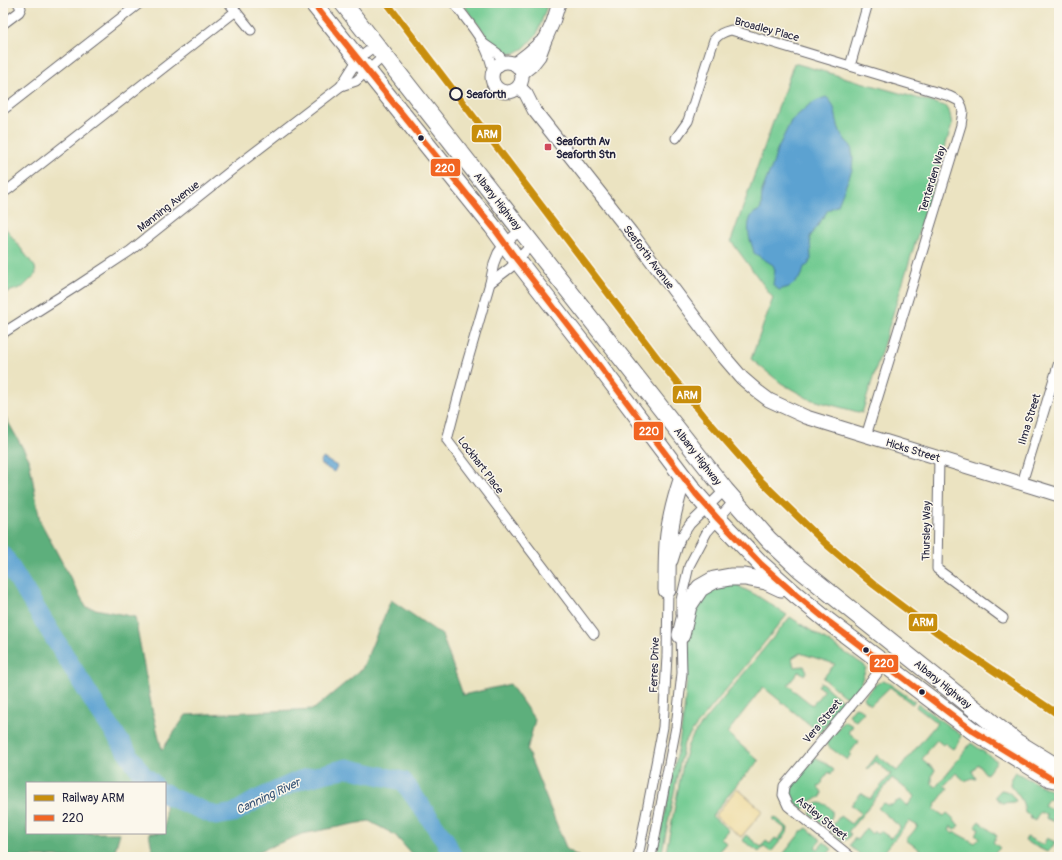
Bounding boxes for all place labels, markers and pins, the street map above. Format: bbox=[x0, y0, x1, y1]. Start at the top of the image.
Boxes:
marker: Seaforth bbox=[449, 87, 463, 101]
place label: Seaforth bbox=[466, 88, 506, 101]
unlabelled marker bbox=[416, 133, 426, 143]
place label: Seaforth Av Seaforth Stn bbox=[556, 135, 616, 161]
marker: Seaforth Av Seaforth Stn bbox=[543, 142, 553, 152]
unlabelled marker bbox=[861, 645, 871, 655]
unlabelled marker bbox=[917, 687, 927, 697]

